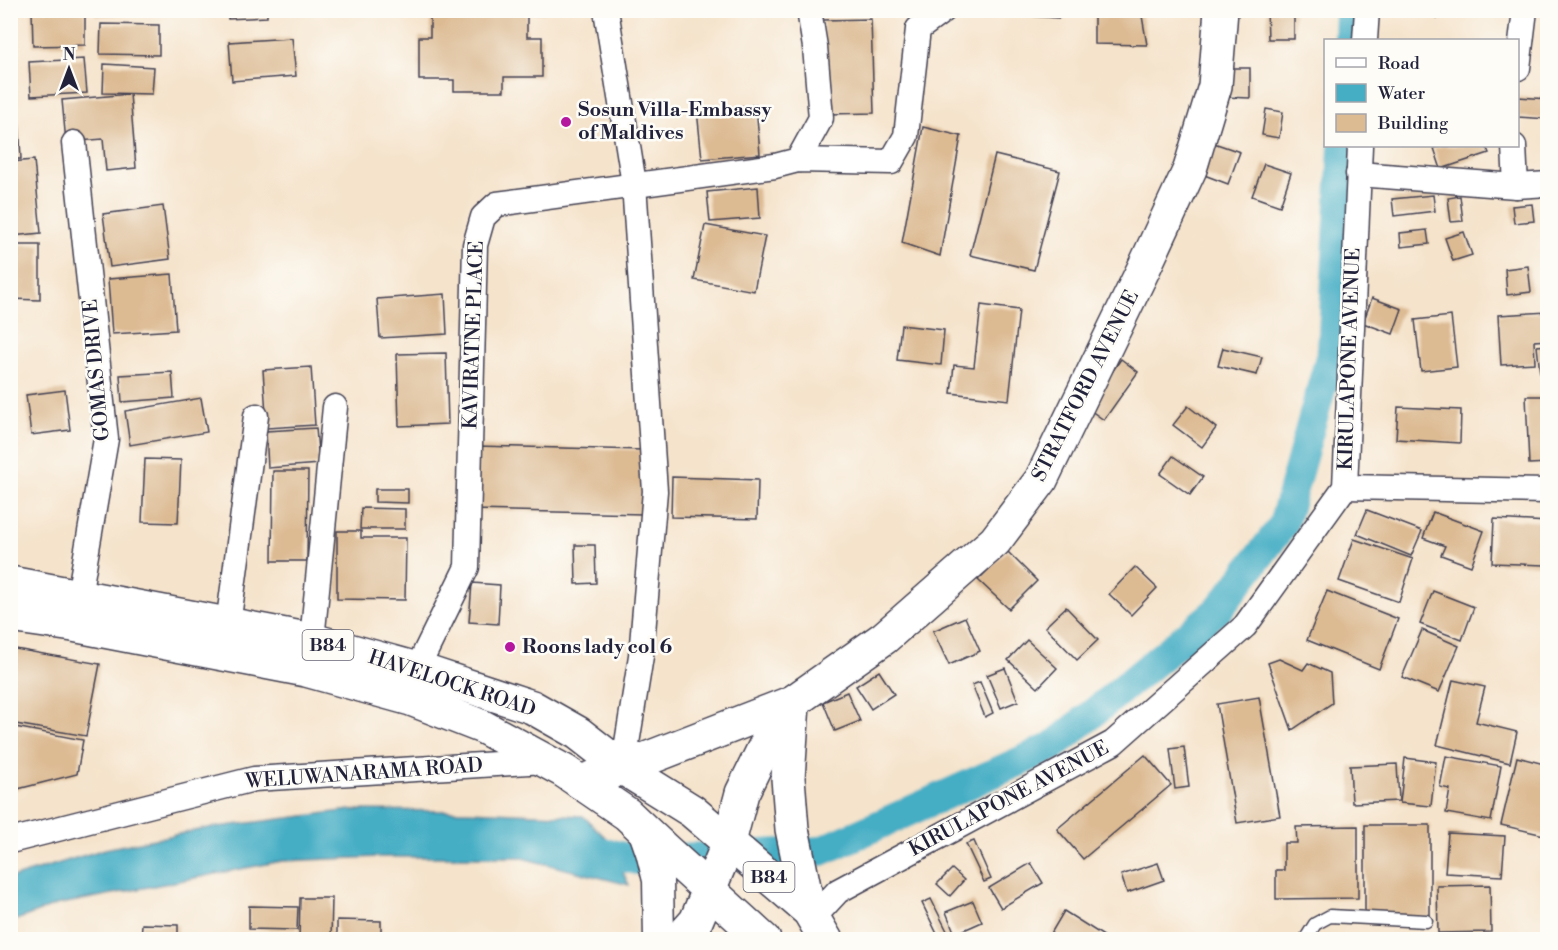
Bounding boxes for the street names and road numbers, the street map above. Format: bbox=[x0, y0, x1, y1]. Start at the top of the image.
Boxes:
street label: KAVIRATNE PLACE bbox=[458, 240, 490, 430]
street label: KIRULAPONE AVENUE bbox=[1334, 247, 1366, 471]
street label: STRATFORD AVENUE bbox=[1027, 286, 1145, 486]
street label: GOMAS DRIVE bbox=[78, 298, 116, 442]
road number: B84 bbox=[302, 630, 354, 660]
street label: HAVELOCK ROAD bbox=[365, 645, 539, 723]
street label: KIRULAPONE AVENUE bbox=[905, 736, 1113, 862]
street label: WELUWANARAMA ROAD bbox=[243, 753, 484, 795]
road number: B84 bbox=[744, 862, 794, 892]

